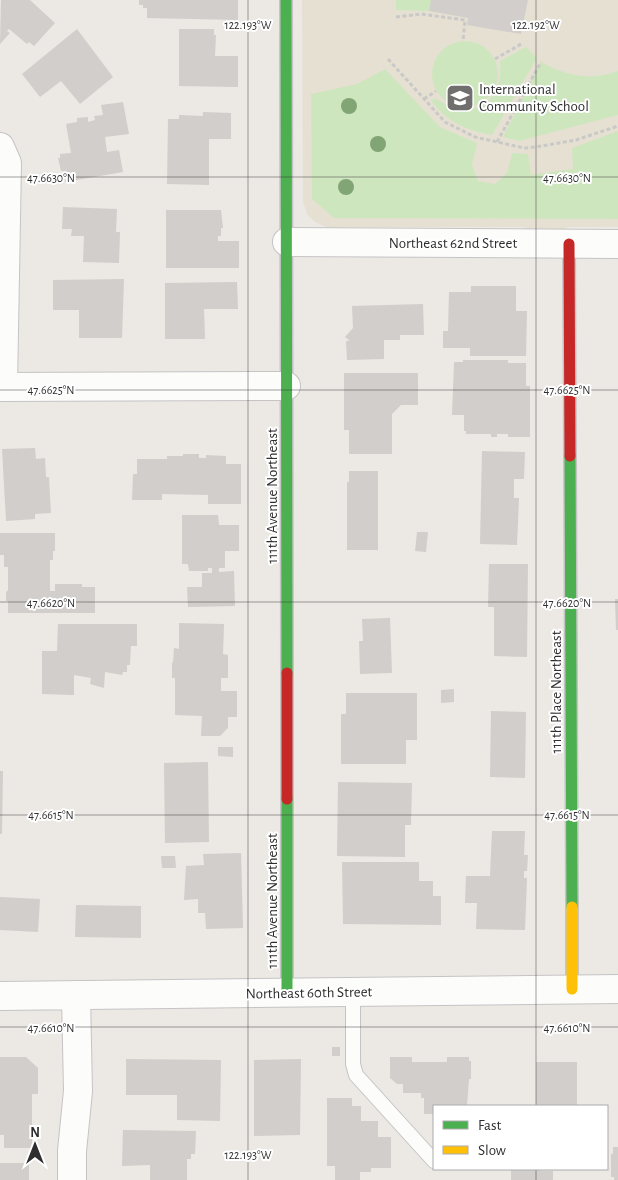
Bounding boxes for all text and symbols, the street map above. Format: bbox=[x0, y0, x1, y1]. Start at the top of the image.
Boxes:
text: 122.193°W bbox=[225, 19, 272, 31]
text: 122.192°W bbox=[512, 19, 560, 31]
place label: International Community School bbox=[479, 82, 589, 114]
school or university icon: International Community School bbox=[445, 83, 475, 113]
text: 47.6630°N bbox=[27, 172, 75, 184]
text: 47.6630°N bbox=[543, 172, 591, 184]
street label: Northeast 62nd Street bbox=[389, 236, 517, 251]
text: 47.6625°N bbox=[28, 384, 75, 396]
text: 47.6625°N bbox=[544, 384, 591, 396]
street label: 111th Avenue Northeast bbox=[265, 428, 280, 564]
text: 47.6620°N bbox=[27, 597, 75, 609]
text: 47.6620°N bbox=[543, 597, 591, 609]
street label: 111th Place Northeast bbox=[549, 630, 564, 753]
text: 47.6615°N bbox=[28, 809, 74, 821]
text: 47.6615°N bbox=[544, 809, 590, 821]
street label: 111th Avenue Northeast bbox=[265, 833, 280, 969]
street label: Northeast 60th Street bbox=[246, 984, 373, 1002]
text: 47.6610°N bbox=[28, 1022, 74, 1034]
text: 47.6610°N bbox=[544, 1022, 590, 1034]
legend bbox=[433, 1105, 608, 1170]
text: Fast bbox=[478, 1118, 502, 1133]
north arrow bbox=[10, 1120, 60, 1170]
text: N bbox=[30, 1126, 40, 1140]
text: Slow bbox=[478, 1143, 506, 1158]
text: 122.193°W bbox=[225, 1149, 272, 1161]

